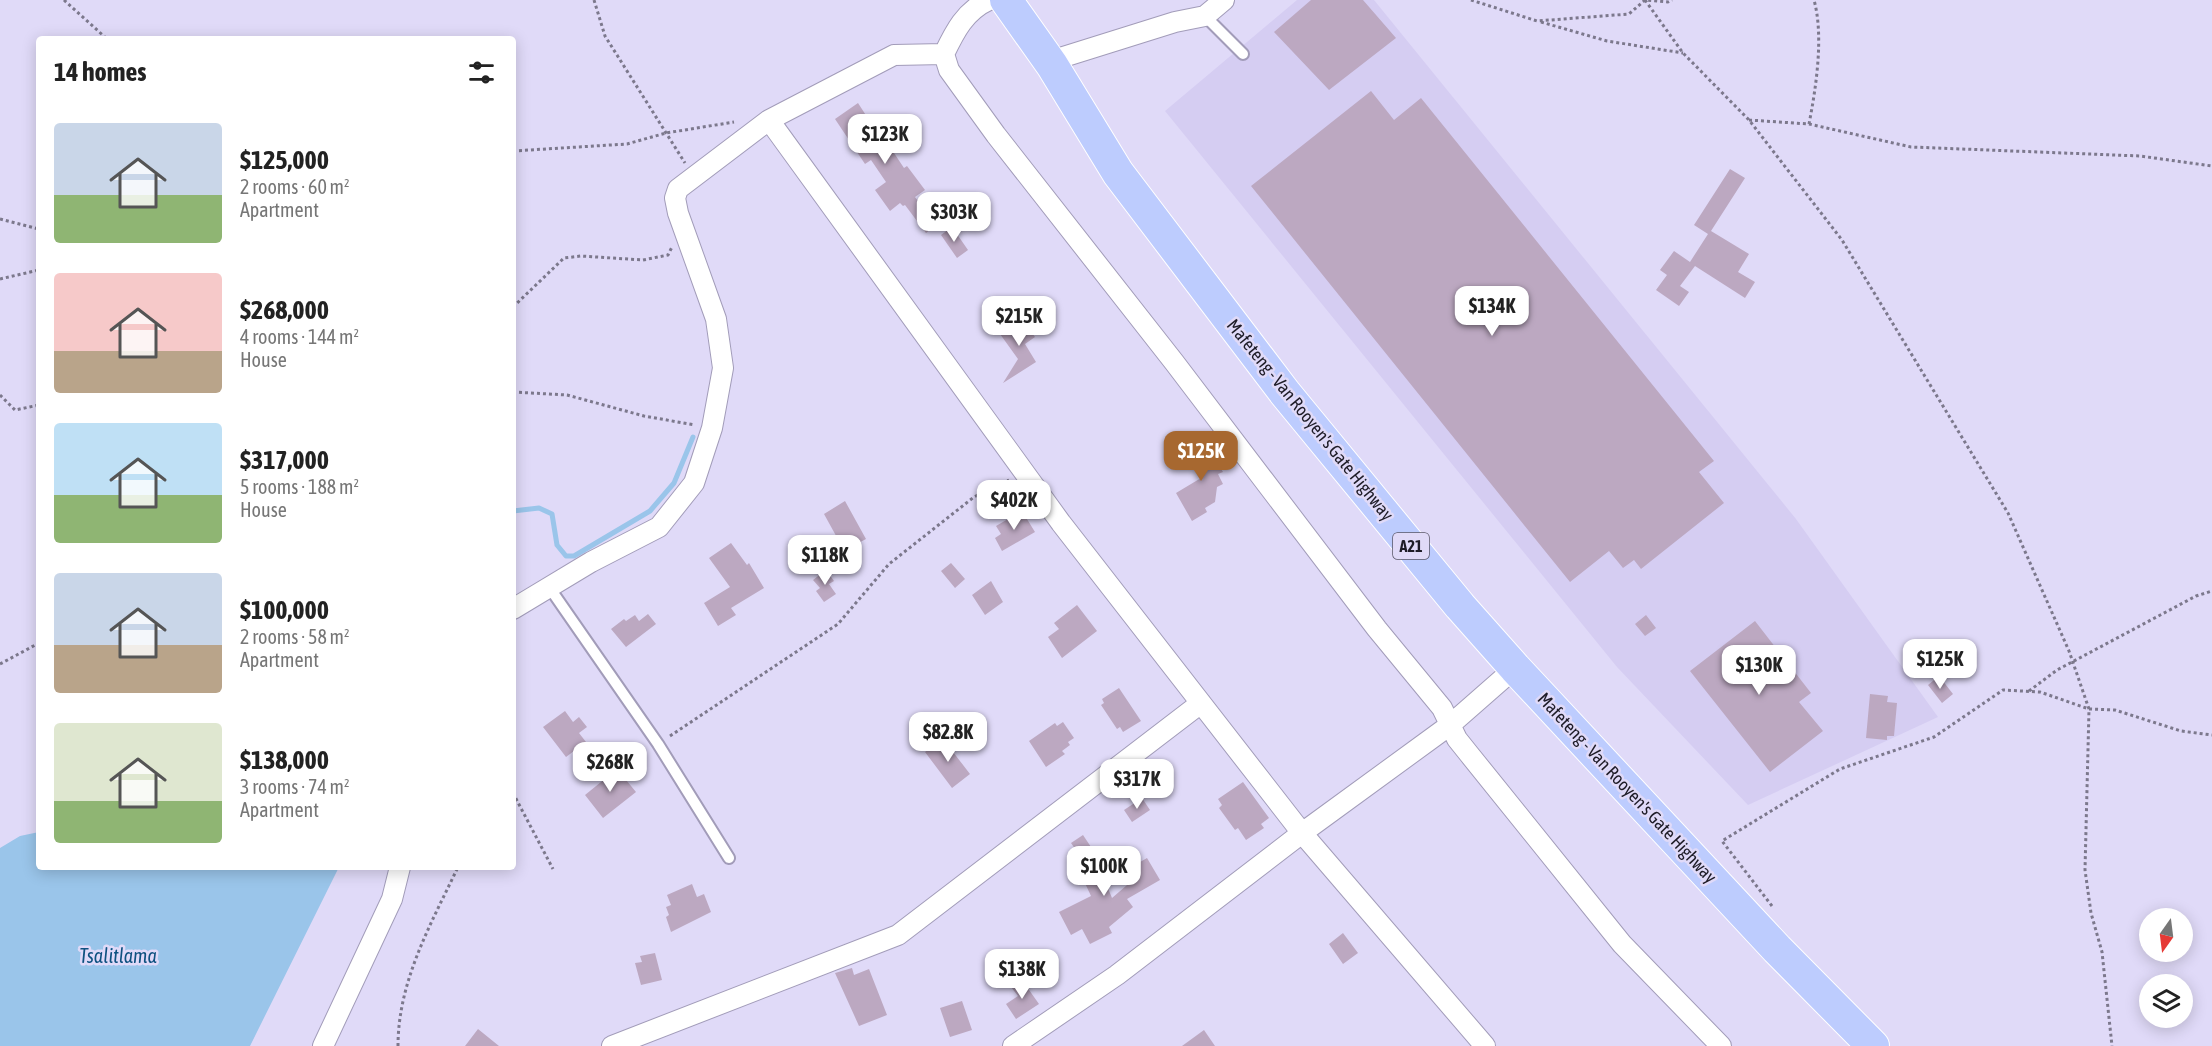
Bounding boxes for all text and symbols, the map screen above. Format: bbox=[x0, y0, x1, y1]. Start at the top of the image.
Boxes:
icon: filters bbox=[465, 56, 498, 89]
text: 14 homes bbox=[54, 57, 147, 87]
pin: $123K bbox=[843, 114, 927, 165]
text: $123K bbox=[862, 122, 908, 145]
text: $125,000 bbox=[240, 145, 329, 175]
icon: home bbox=[102, 147, 174, 219]
text: 2 rooms · 60 m² bbox=[240, 175, 350, 198]
pin: $303K bbox=[912, 192, 996, 243]
text: Apartment bbox=[240, 198, 319, 221]
text: $303K bbox=[931, 200, 977, 223]
pin: $134K bbox=[1450, 286, 1534, 337]
text: $134K bbox=[1469, 294, 1515, 317]
text: $268,000 bbox=[240, 295, 329, 325]
pin: $215K bbox=[977, 296, 1061, 347]
icon: home bbox=[102, 297, 174, 369]
text: $215K bbox=[996, 304, 1042, 327]
street label: Mafeteng - Van Rooyen's Gate Highway bbox=[1223, 315, 1398, 525]
text: 4 rooms · 144 m² bbox=[240, 325, 359, 348]
text: House bbox=[240, 348, 287, 371]
pin: $125K bbox=[1159, 431, 1243, 482]
text: $125K bbox=[1178, 439, 1224, 462]
text: $317,000 bbox=[240, 445, 329, 475]
icon: home bbox=[102, 447, 174, 519]
text: 5 rooms · 188 m² bbox=[240, 475, 359, 498]
pin: $402K bbox=[972, 480, 1056, 531]
text: $402K bbox=[991, 488, 1037, 511]
text: House bbox=[240, 498, 287, 521]
road number: A21 bbox=[1393, 533, 1429, 559]
pin: $118K bbox=[783, 535, 867, 586]
text: $118K bbox=[802, 543, 848, 566]
text: $100,000 bbox=[240, 595, 329, 625]
icon: home bbox=[102, 597, 174, 669]
text: 2 rooms · 58 m² bbox=[240, 625, 350, 648]
pin: $125K bbox=[1898, 639, 1982, 690]
pin: $130K bbox=[1717, 645, 1801, 696]
text: $125K bbox=[1917, 647, 1963, 670]
text: Apartment bbox=[240, 648, 319, 671]
text: $130K bbox=[1736, 653, 1782, 676]
street label: Mafeteng - Van Rooyen's Gate Highway bbox=[1533, 688, 1721, 887]
pin: $82.8K bbox=[899, 712, 997, 763]
text: $82.8K bbox=[923, 720, 973, 743]
pin: $268K bbox=[568, 742, 652, 793]
text: $138,000 bbox=[240, 745, 329, 775]
icon: home bbox=[102, 747, 174, 819]
text: $268K bbox=[587, 750, 633, 773]
pin: $317K bbox=[1095, 759, 1179, 810]
text: $317K bbox=[1114, 767, 1160, 790]
text: 3 rooms · 74 m² bbox=[240, 775, 350, 798]
text: Apartment bbox=[240, 798, 319, 821]
pin: $100K bbox=[1062, 846, 1146, 897]
text: $100K bbox=[1081, 854, 1127, 877]
north arrow bbox=[2139, 908, 2193, 962]
map controls bbox=[2139, 908, 2193, 1028]
water label: Tsalitlama bbox=[79, 944, 157, 967]
pin: $138K bbox=[980, 949, 1064, 1000]
text: $138K bbox=[999, 957, 1045, 980]
button: layers bbox=[2139, 974, 2193, 1028]

